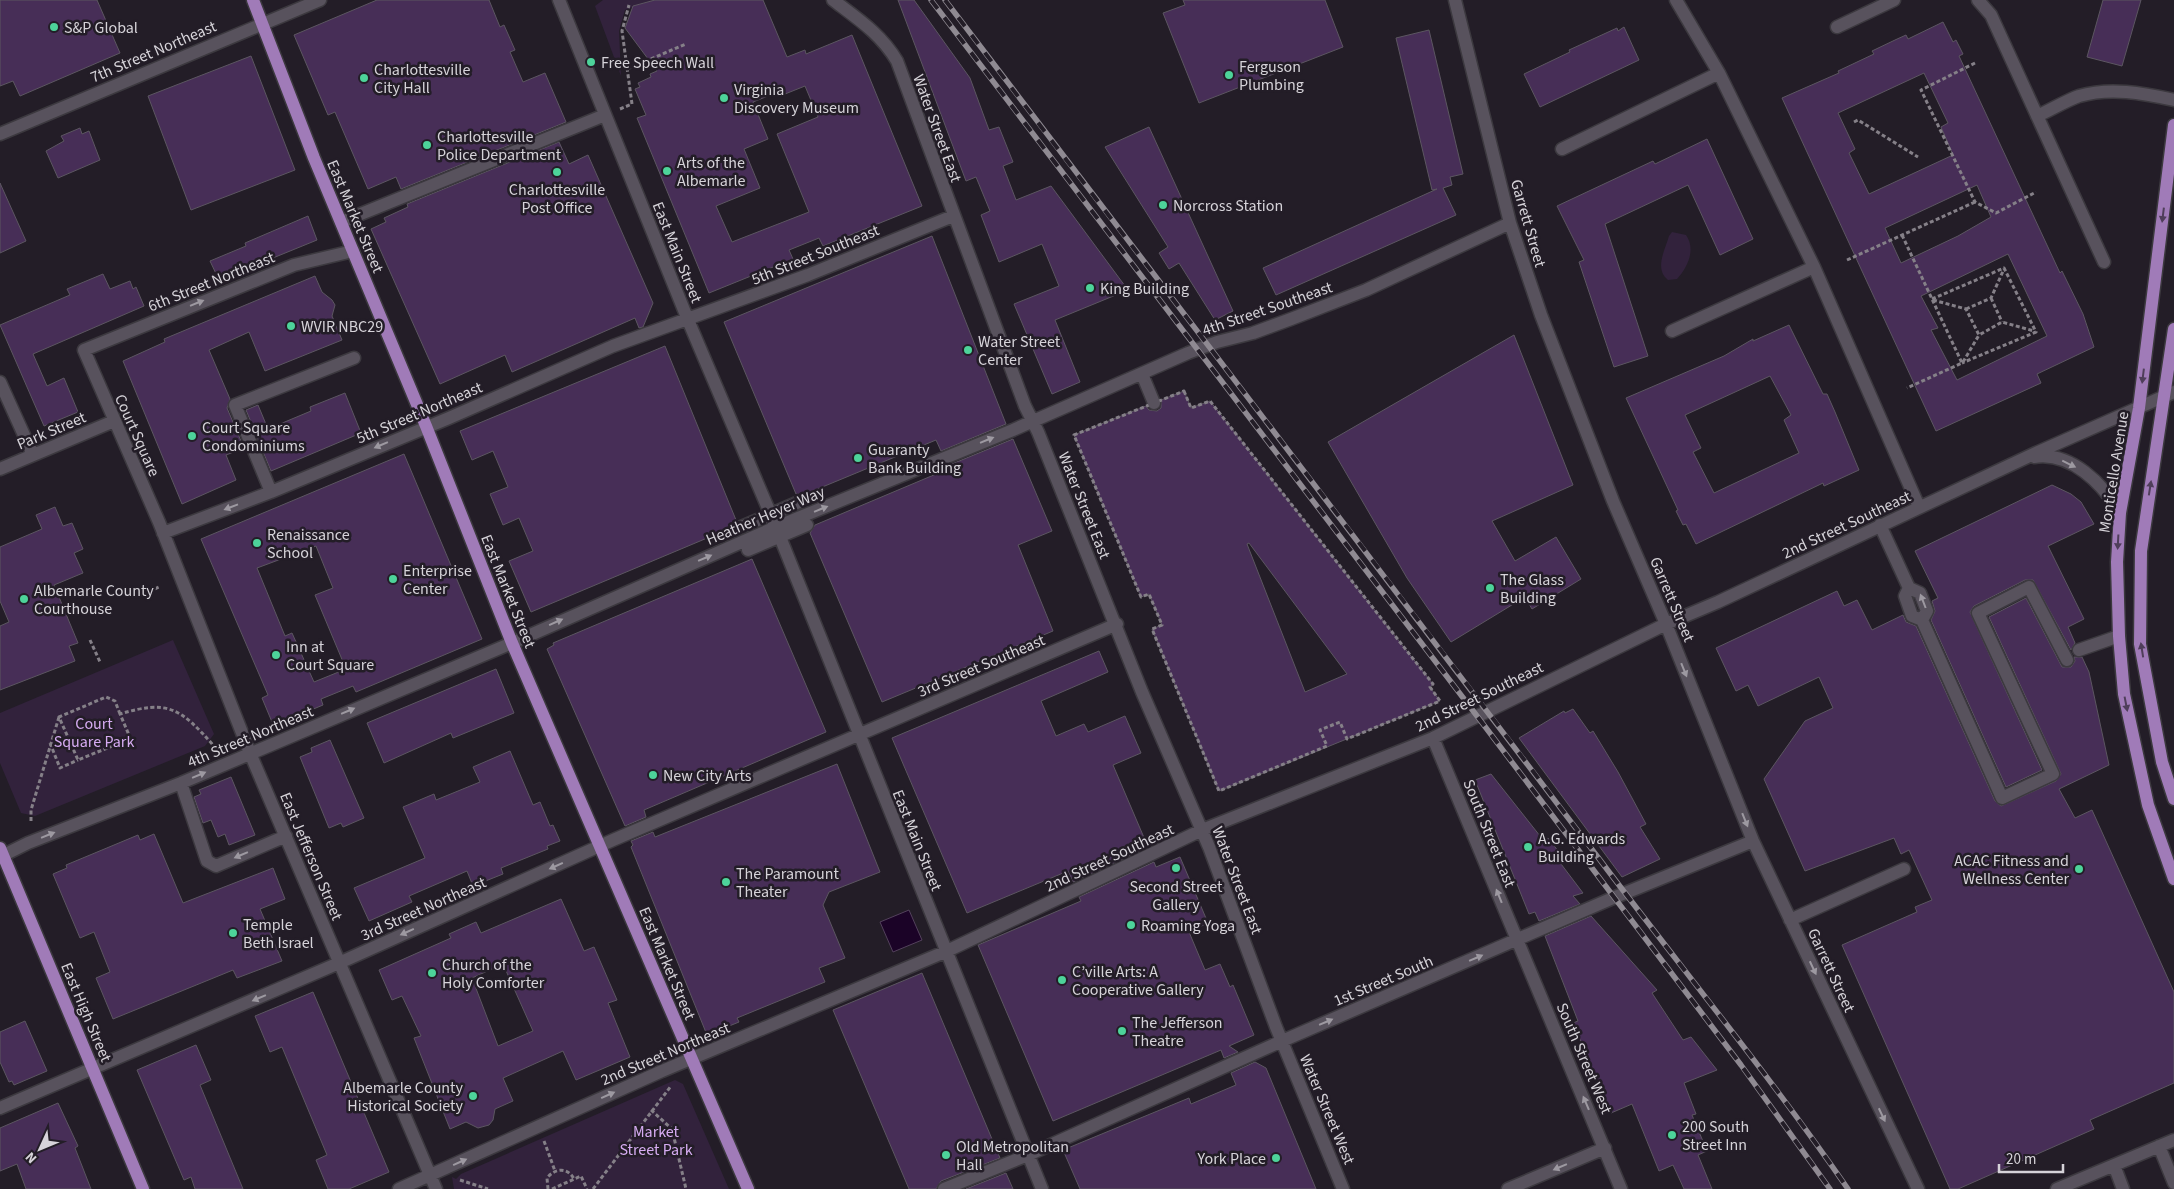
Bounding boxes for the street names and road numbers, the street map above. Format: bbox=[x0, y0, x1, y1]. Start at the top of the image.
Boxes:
street label: 7th Street Northeast bbox=[87, 15, 220, 88]
street label: Water Street East bbox=[907, 71, 967, 186]
street label: East Market Street bbox=[321, 156, 389, 277]
street label: Garrett Street bbox=[1505, 177, 1551, 270]
street label: East Main Street bbox=[647, 199, 708, 307]
street label: 5th Street Southeast bbox=[748, 219, 883, 291]
street label: 6th Street Northeast bbox=[145, 246, 279, 317]
street label: 4th Street Southeast bbox=[1199, 276, 1336, 342]
street label: 5th Street Northeast bbox=[353, 376, 486, 449]
street label: Court Square bbox=[109, 391, 165, 480]
street label: Park Street bbox=[13, 406, 90, 455]
street label: Monticello Avenue bbox=[2094, 410, 2134, 534]
street label: Water Street East bbox=[1053, 449, 1116, 563]
street label: Heather Heyer Way bbox=[703, 481, 829, 551]
street label: 2nd Street Southeast bbox=[1778, 485, 1915, 564]
street label: East Market Street bbox=[475, 531, 541, 652]
street label: Garrett Street bbox=[1644, 553, 1700, 646]
street label: 3rd Street Southeast bbox=[914, 629, 1049, 703]
street label: 2nd Street Southeast bbox=[1412, 656, 1548, 737]
street label: 4th Street Northeast bbox=[184, 700, 317, 773]
street label: South Street East bbox=[1457, 776, 1521, 891]
street label: East Main Street bbox=[887, 787, 948, 895]
street label: East Jefferson Street bbox=[274, 789, 348, 924]
street label: 2nd Street Southeast bbox=[1041, 818, 1178, 897]
street label: Water Street East bbox=[1206, 823, 1268, 938]
street label: 3rd Street Northeast bbox=[357, 871, 490, 946]
street label: East Market Street bbox=[633, 903, 701, 1024]
street label: Garrett Street bbox=[1802, 925, 1860, 1017]
street label: 1st Street South bbox=[1330, 950, 1437, 1012]
street label: East High Street bbox=[55, 959, 117, 1066]
street label: South Street West bbox=[1551, 999, 1618, 1118]
street label: 2nd Street Northeast bbox=[597, 1017, 734, 1091]
street label: Water Street West bbox=[1294, 1051, 1360, 1168]

